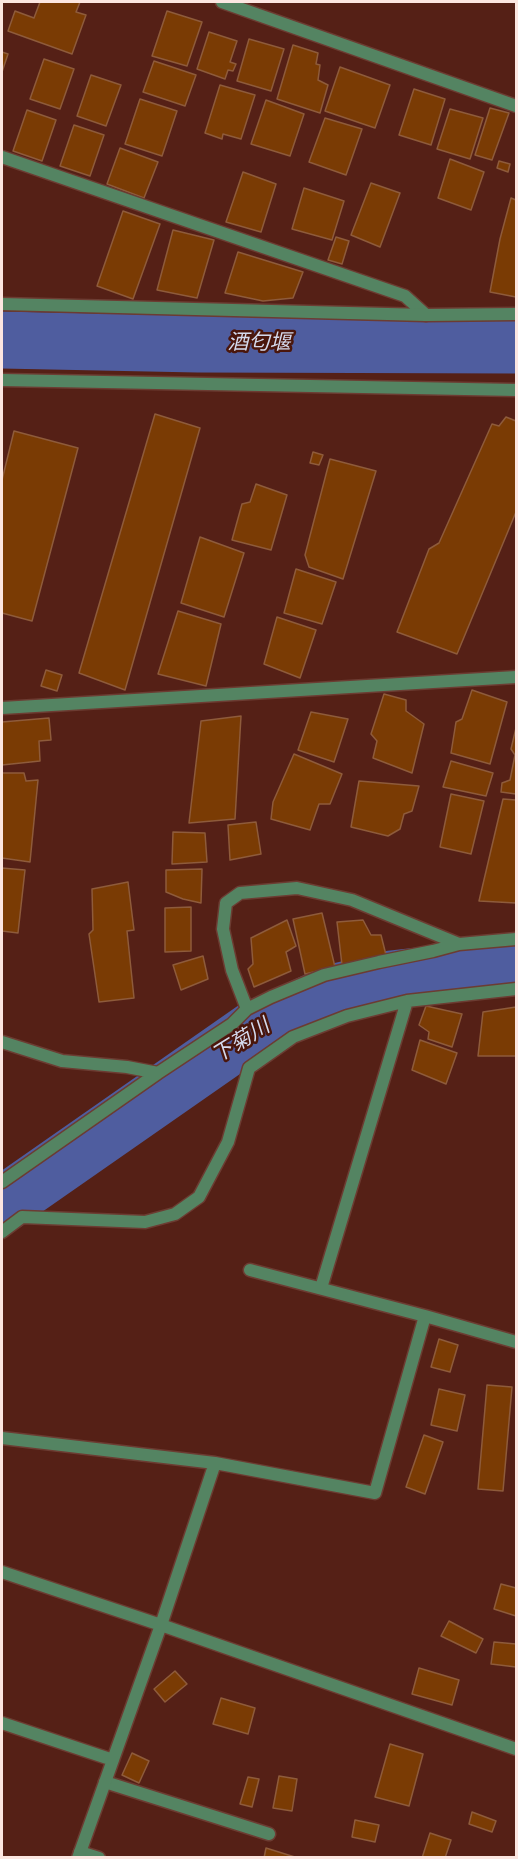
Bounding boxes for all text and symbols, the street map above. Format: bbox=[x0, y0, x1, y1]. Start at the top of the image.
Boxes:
water label: 酒匂堰 bbox=[228, 330, 290, 356]
water label: 下菊川 bbox=[208, 1014, 274, 1068]

